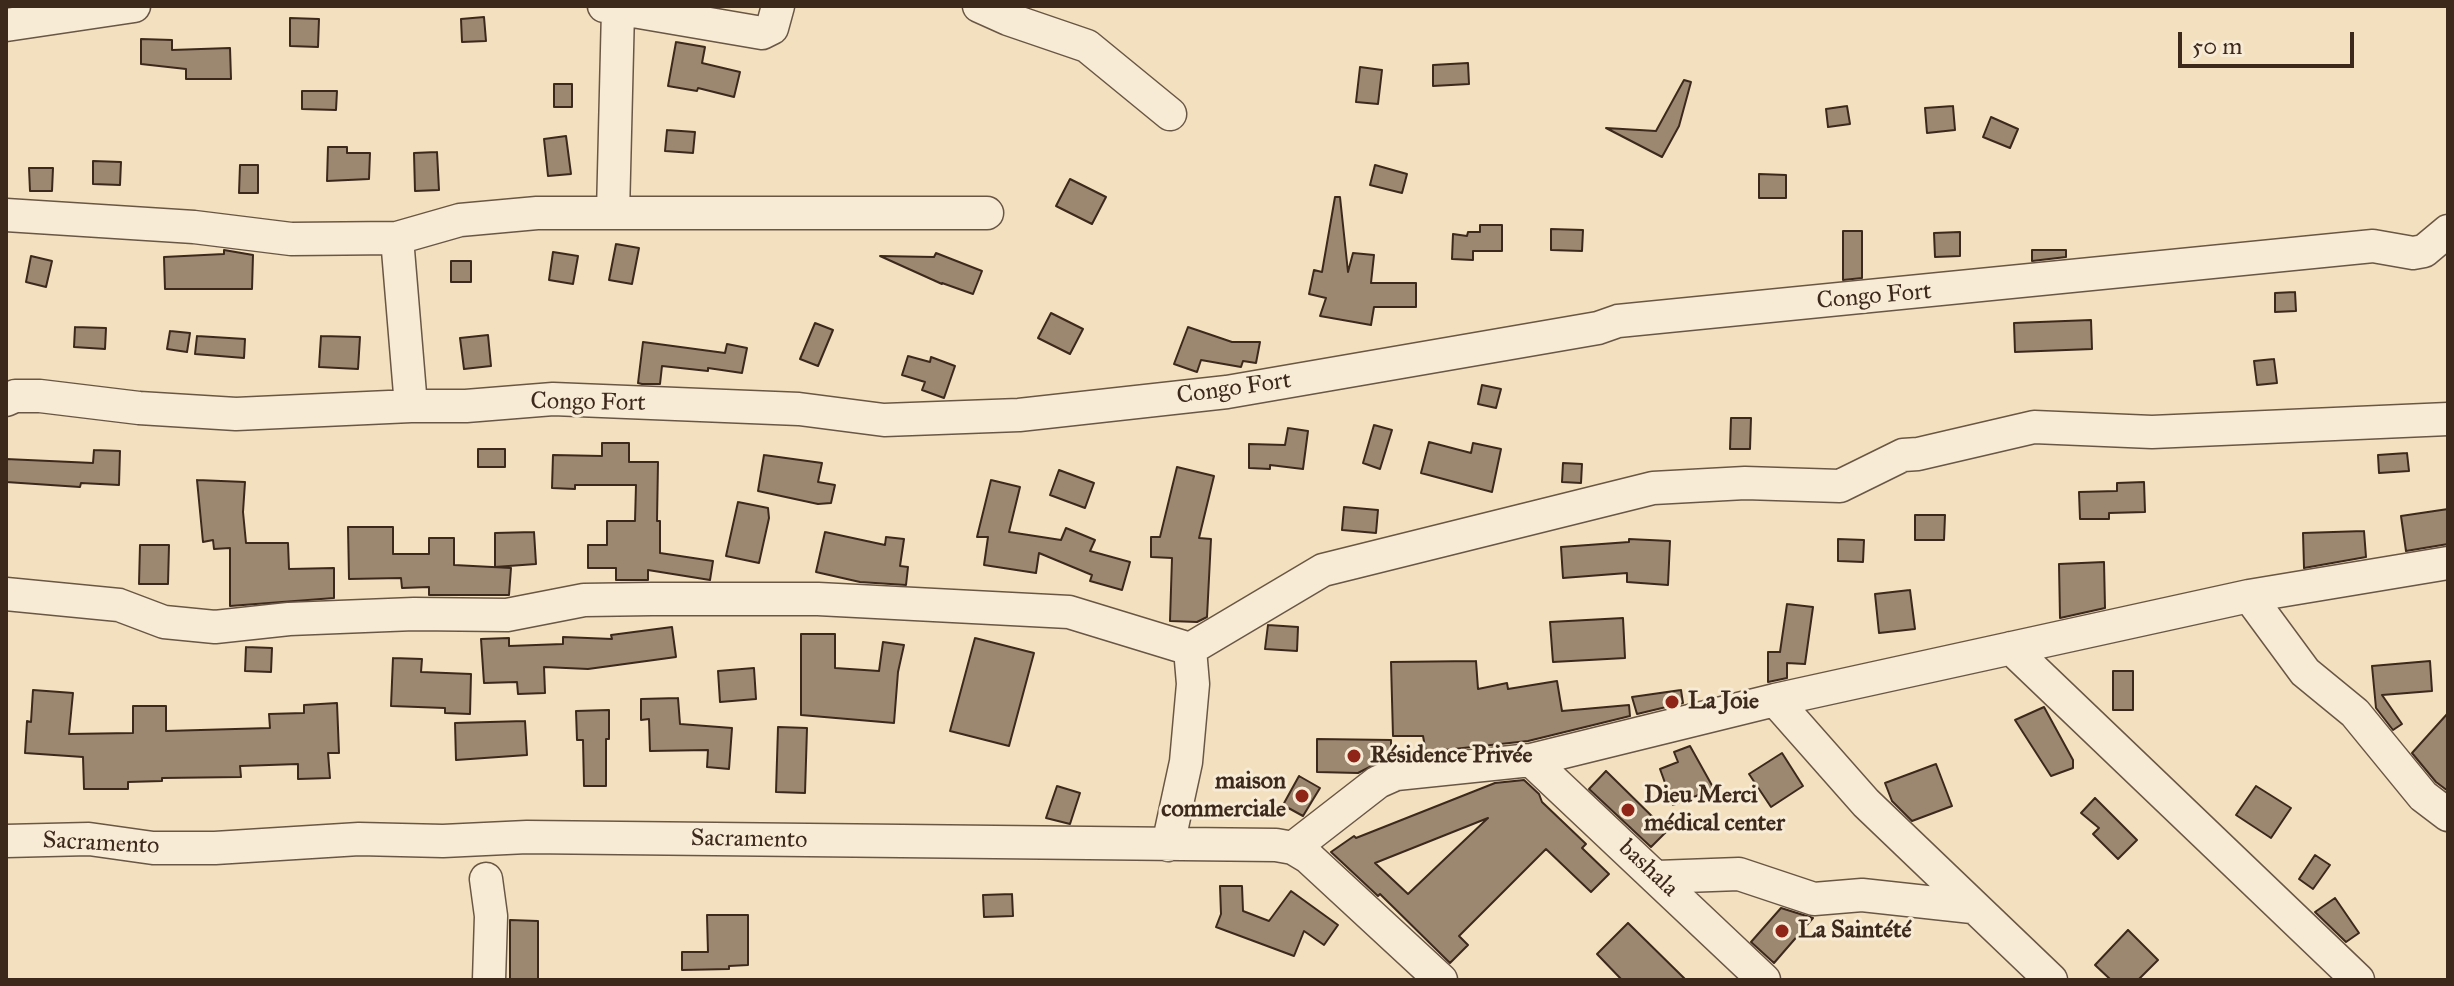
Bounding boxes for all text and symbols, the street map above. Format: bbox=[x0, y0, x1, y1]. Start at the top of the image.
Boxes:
scale bar bbox=[2182, 16, 2358, 66]
text: 50 m bbox=[2192, 31, 2242, 61]
street label: Congo Fort bbox=[1815, 278, 1933, 316]
street label: Congo Fort bbox=[1175, 367, 1293, 411]
street label: Congo Fort bbox=[530, 388, 646, 418]
place label: La Joie bbox=[1688, 688, 1759, 716]
marker: La Joie bbox=[1663, 693, 1681, 711]
place label: Résidence Privée bbox=[1370, 742, 1532, 770]
marker: Résidence Privée bbox=[1345, 747, 1363, 765]
place label: maison commerciale bbox=[1161, 768, 1286, 824]
place label: Dieu Merci médical center bbox=[1644, 782, 1785, 838]
marker: maison commerciale bbox=[1293, 787, 1311, 805]
marker: Dieu Merci médical center bbox=[1619, 801, 1637, 819]
street label: Sacramento bbox=[690, 825, 808, 855]
street label: Sacramento bbox=[42, 827, 160, 861]
street label: bashala bbox=[1612, 834, 1684, 904]
place label: La Saintété bbox=[1798, 917, 1911, 945]
marker: La Saintété bbox=[1773, 922, 1791, 940]

